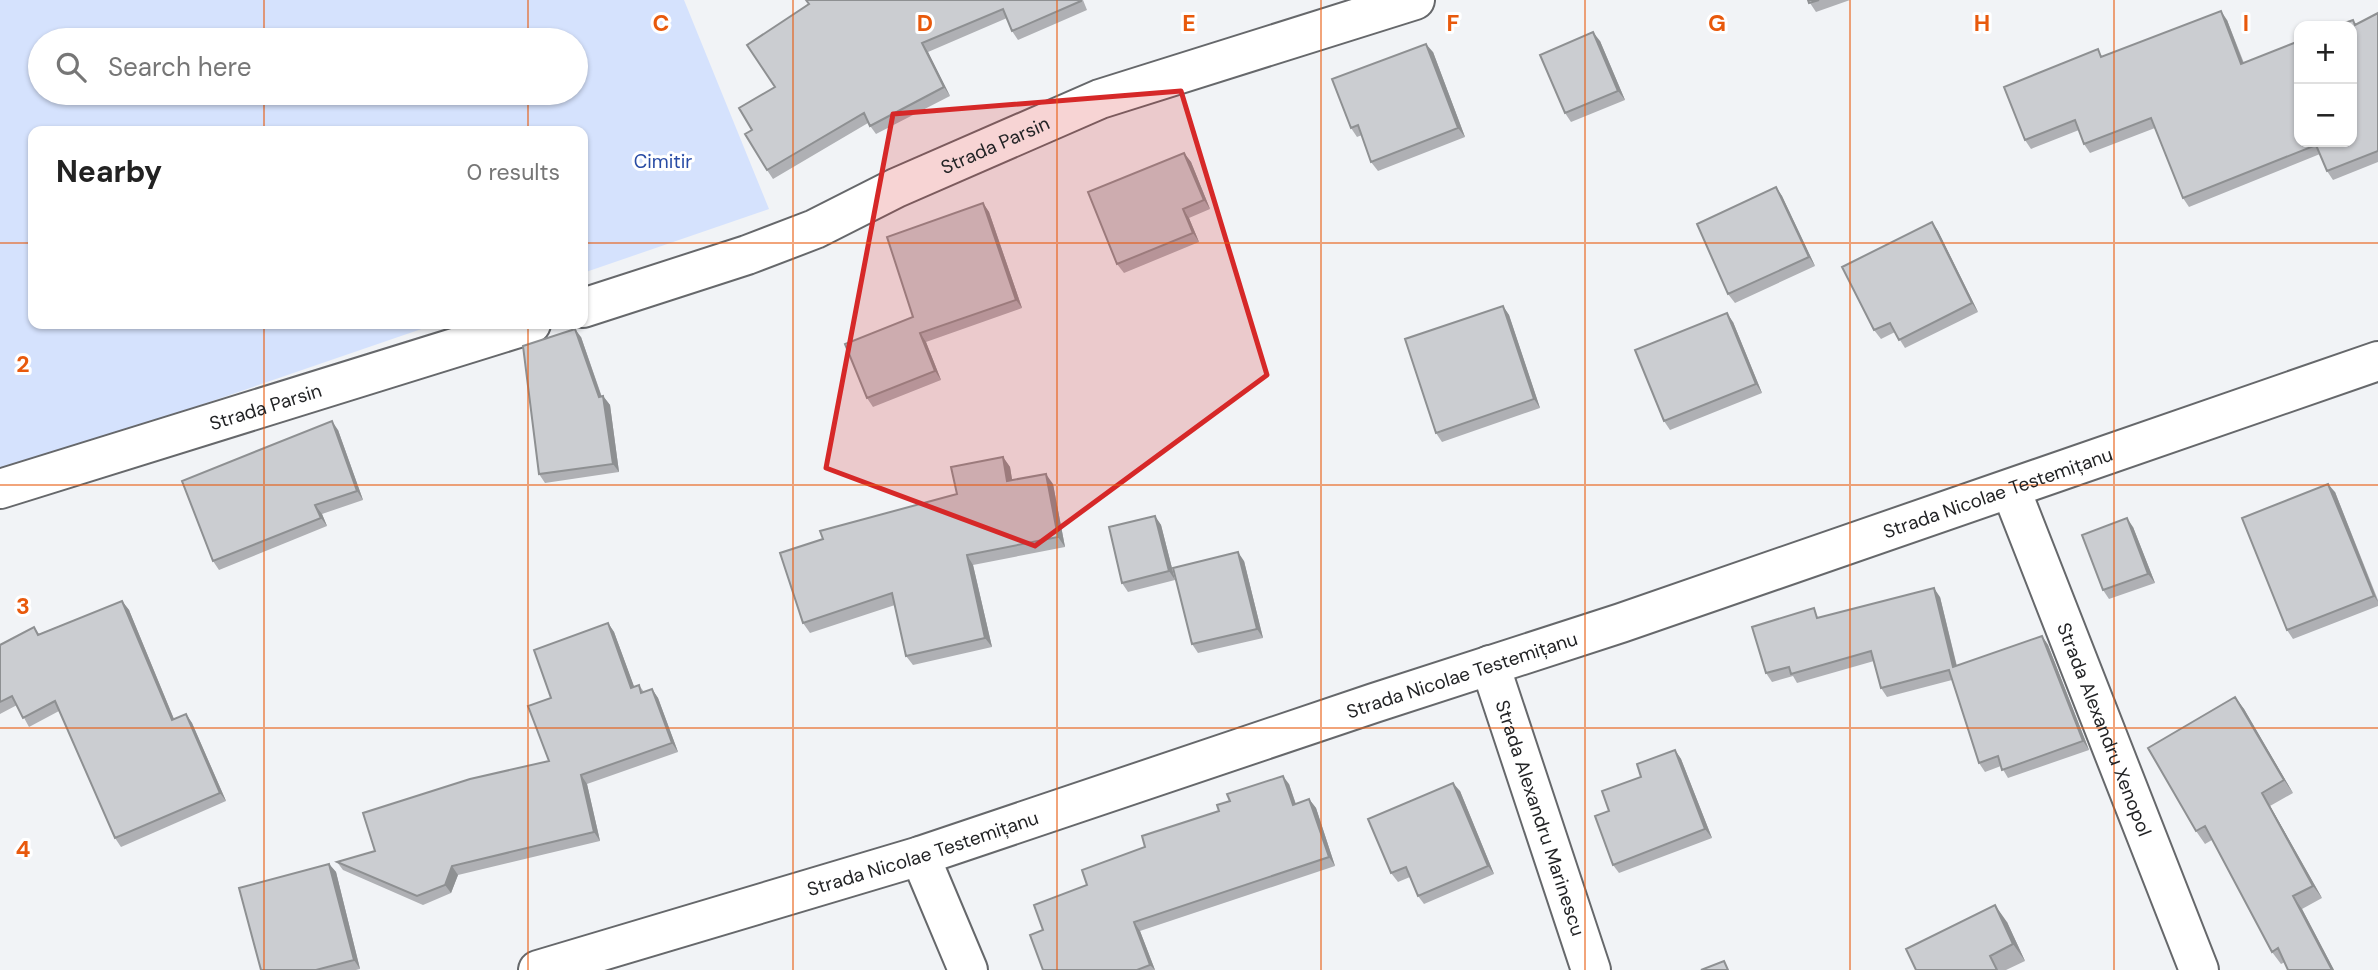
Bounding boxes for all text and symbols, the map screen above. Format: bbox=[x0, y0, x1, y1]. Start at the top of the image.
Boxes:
text: C bbox=[653, 8, 669, 38]
text: D bbox=[917, 8, 933, 38]
text: E bbox=[1182, 8, 1196, 38]
text: F bbox=[1447, 8, 1460, 38]
text: G bbox=[1708, 8, 1726, 38]
text: H bbox=[1974, 8, 1990, 38]
text: I bbox=[2243, 8, 2249, 38]
map controls bbox=[2294, 21, 2357, 147]
button: + bbox=[2294, 21, 2357, 84]
search box bbox=[28, 28, 588, 105]
icon: search bbox=[52, 48, 90, 86]
text: Search here bbox=[108, 50, 251, 84]
button: − bbox=[2294, 84, 2357, 147]
street label: Strada Parsin bbox=[937, 110, 1053, 179]
park label: Cimitir bbox=[634, 149, 692, 174]
text: Nearby bbox=[56, 152, 162, 191]
text: 0 results bbox=[467, 157, 560, 187]
text: 2 bbox=[16, 349, 30, 379]
street label: Strada Parsin bbox=[206, 377, 325, 436]
street label: Strada Nicolae Testemițanu bbox=[1880, 441, 2116, 544]
text: 3 bbox=[16, 591, 30, 621]
street label: Strada Alexandru Xenopol bbox=[2052, 619, 2158, 840]
street label: Strada Nicolae Testemițanu bbox=[1343, 625, 1580, 724]
street label: Strada Alexandru Marinescu bbox=[1490, 697, 1591, 939]
street label: Strada Nicolae Testemițanu bbox=[804, 805, 1042, 902]
text: 4 bbox=[16, 834, 31, 864]

